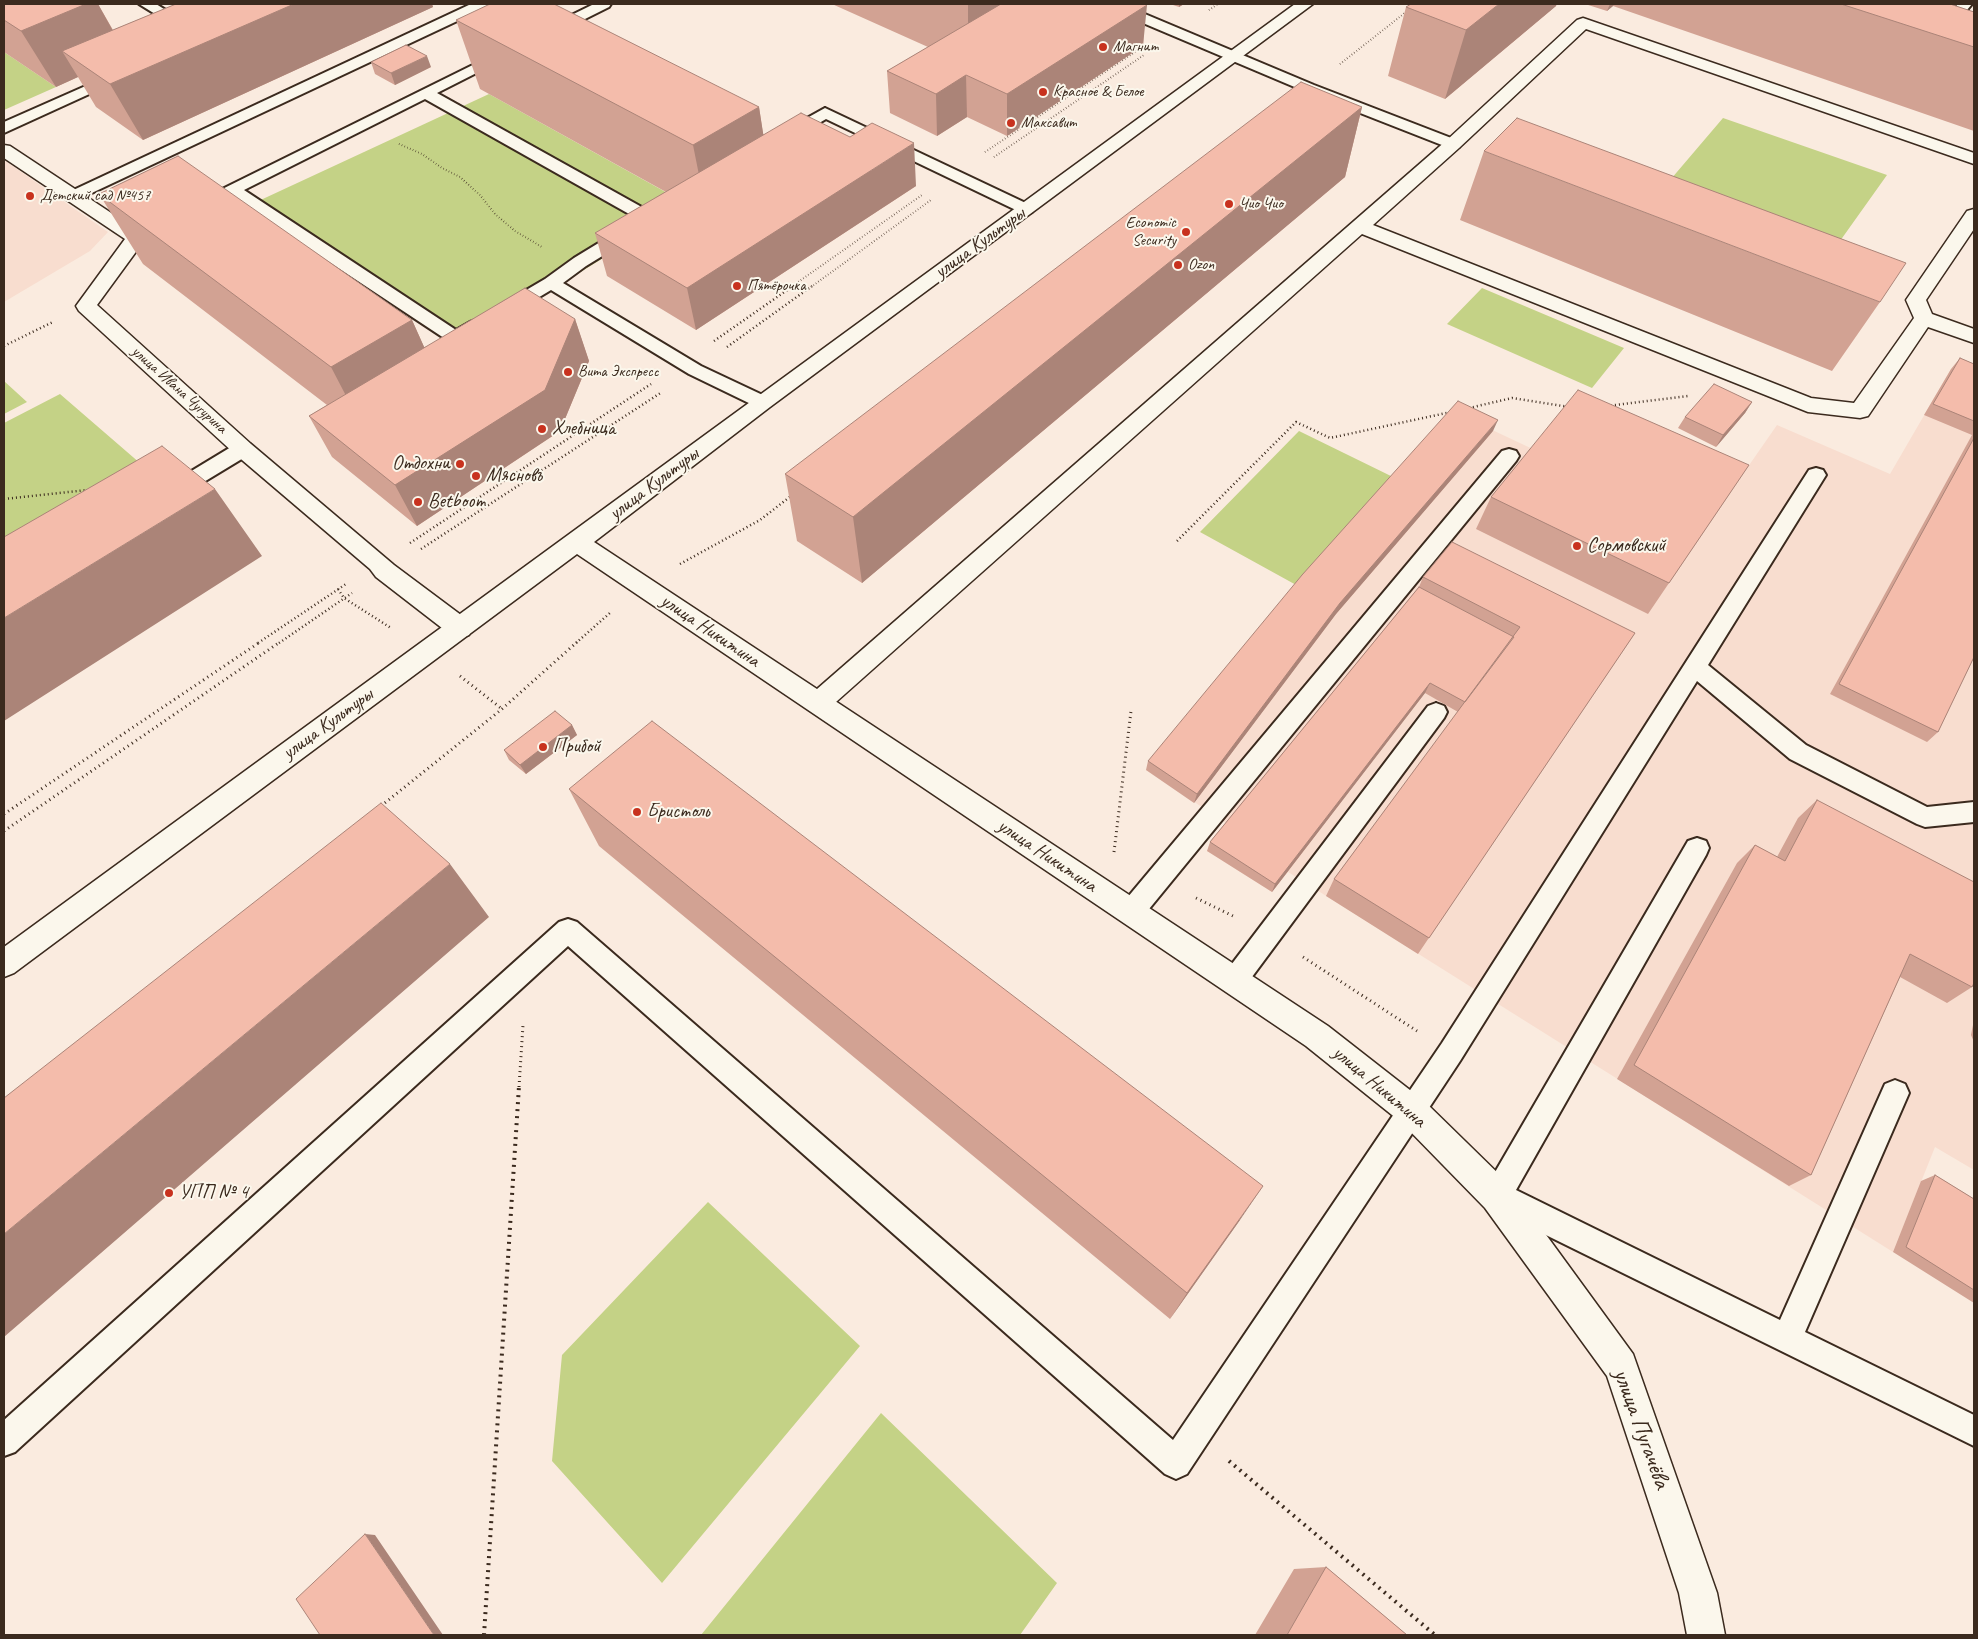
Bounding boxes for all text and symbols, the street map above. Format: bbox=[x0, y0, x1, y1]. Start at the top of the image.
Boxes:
place label: Магнит bbox=[1113, 37, 1158, 57]
marker: Магнит bbox=[1097, 41, 1109, 53]
place label: Красное & Белое bbox=[1053, 82, 1144, 102]
marker: Красное & Белое bbox=[1037, 86, 1049, 98]
place label: Максавит bbox=[1021, 113, 1076, 133]
marker: Максавит bbox=[1005, 117, 1017, 129]
place label: Детский сад №457 bbox=[40, 186, 150, 206]
marker: Детский сад №457 bbox=[24, 190, 36, 202]
place label: Чио Чио bbox=[1239, 194, 1283, 214]
marker: Чио Чио bbox=[1223, 198, 1235, 210]
street label: улица Культуры bbox=[930, 202, 1030, 284]
place label: Economic Security bbox=[1126, 213, 1176, 251]
marker: Economic Security bbox=[1180, 226, 1192, 238]
place label: Ozon bbox=[1188, 255, 1214, 275]
marker: Ozon bbox=[1172, 259, 1184, 271]
place label: Пятёрочка bbox=[747, 276, 806, 296]
marker: Пятёрочка bbox=[731, 280, 743, 292]
street label: улица Ивана Чугурина bbox=[127, 342, 231, 438]
place label: Вита Экспресс bbox=[578, 362, 659, 382]
marker: Вита Экспресс bbox=[562, 366, 574, 378]
place label: Хлебница bbox=[552, 417, 615, 441]
marker: Хлебница bbox=[536, 423, 548, 435]
street label: улица Культуры bbox=[604, 442, 704, 526]
place label: Отдохни bbox=[392, 452, 450, 476]
marker: Отдохни bbox=[454, 458, 466, 470]
place label: Мясновъ bbox=[486, 464, 542, 488]
marker: Мясновъ bbox=[470, 470, 482, 482]
place label: Betboom bbox=[428, 490, 486, 514]
marker: Betboom bbox=[412, 496, 424, 508]
place label: Сормовский bbox=[1587, 534, 1665, 558]
marker: Сормовский bbox=[1571, 540, 1583, 552]
street label: улица Никитина bbox=[656, 589, 764, 673]
street label: улица Культуры bbox=[278, 683, 378, 765]
place label: Прибой bbox=[553, 735, 601, 759]
marker: Прибой bbox=[537, 741, 549, 753]
place label: Бристоль bbox=[647, 800, 709, 824]
marker: Бристоль bbox=[631, 806, 643, 818]
street label: улица Никитина bbox=[993, 814, 1101, 898]
street label: улица Никитина bbox=[1327, 1041, 1431, 1133]
place label: УПП № 4 bbox=[179, 1181, 248, 1205]
marker: УПП № 4 bbox=[163, 1187, 175, 1199]
street label: улица Пугачёва bbox=[1606, 1365, 1676, 1493]

